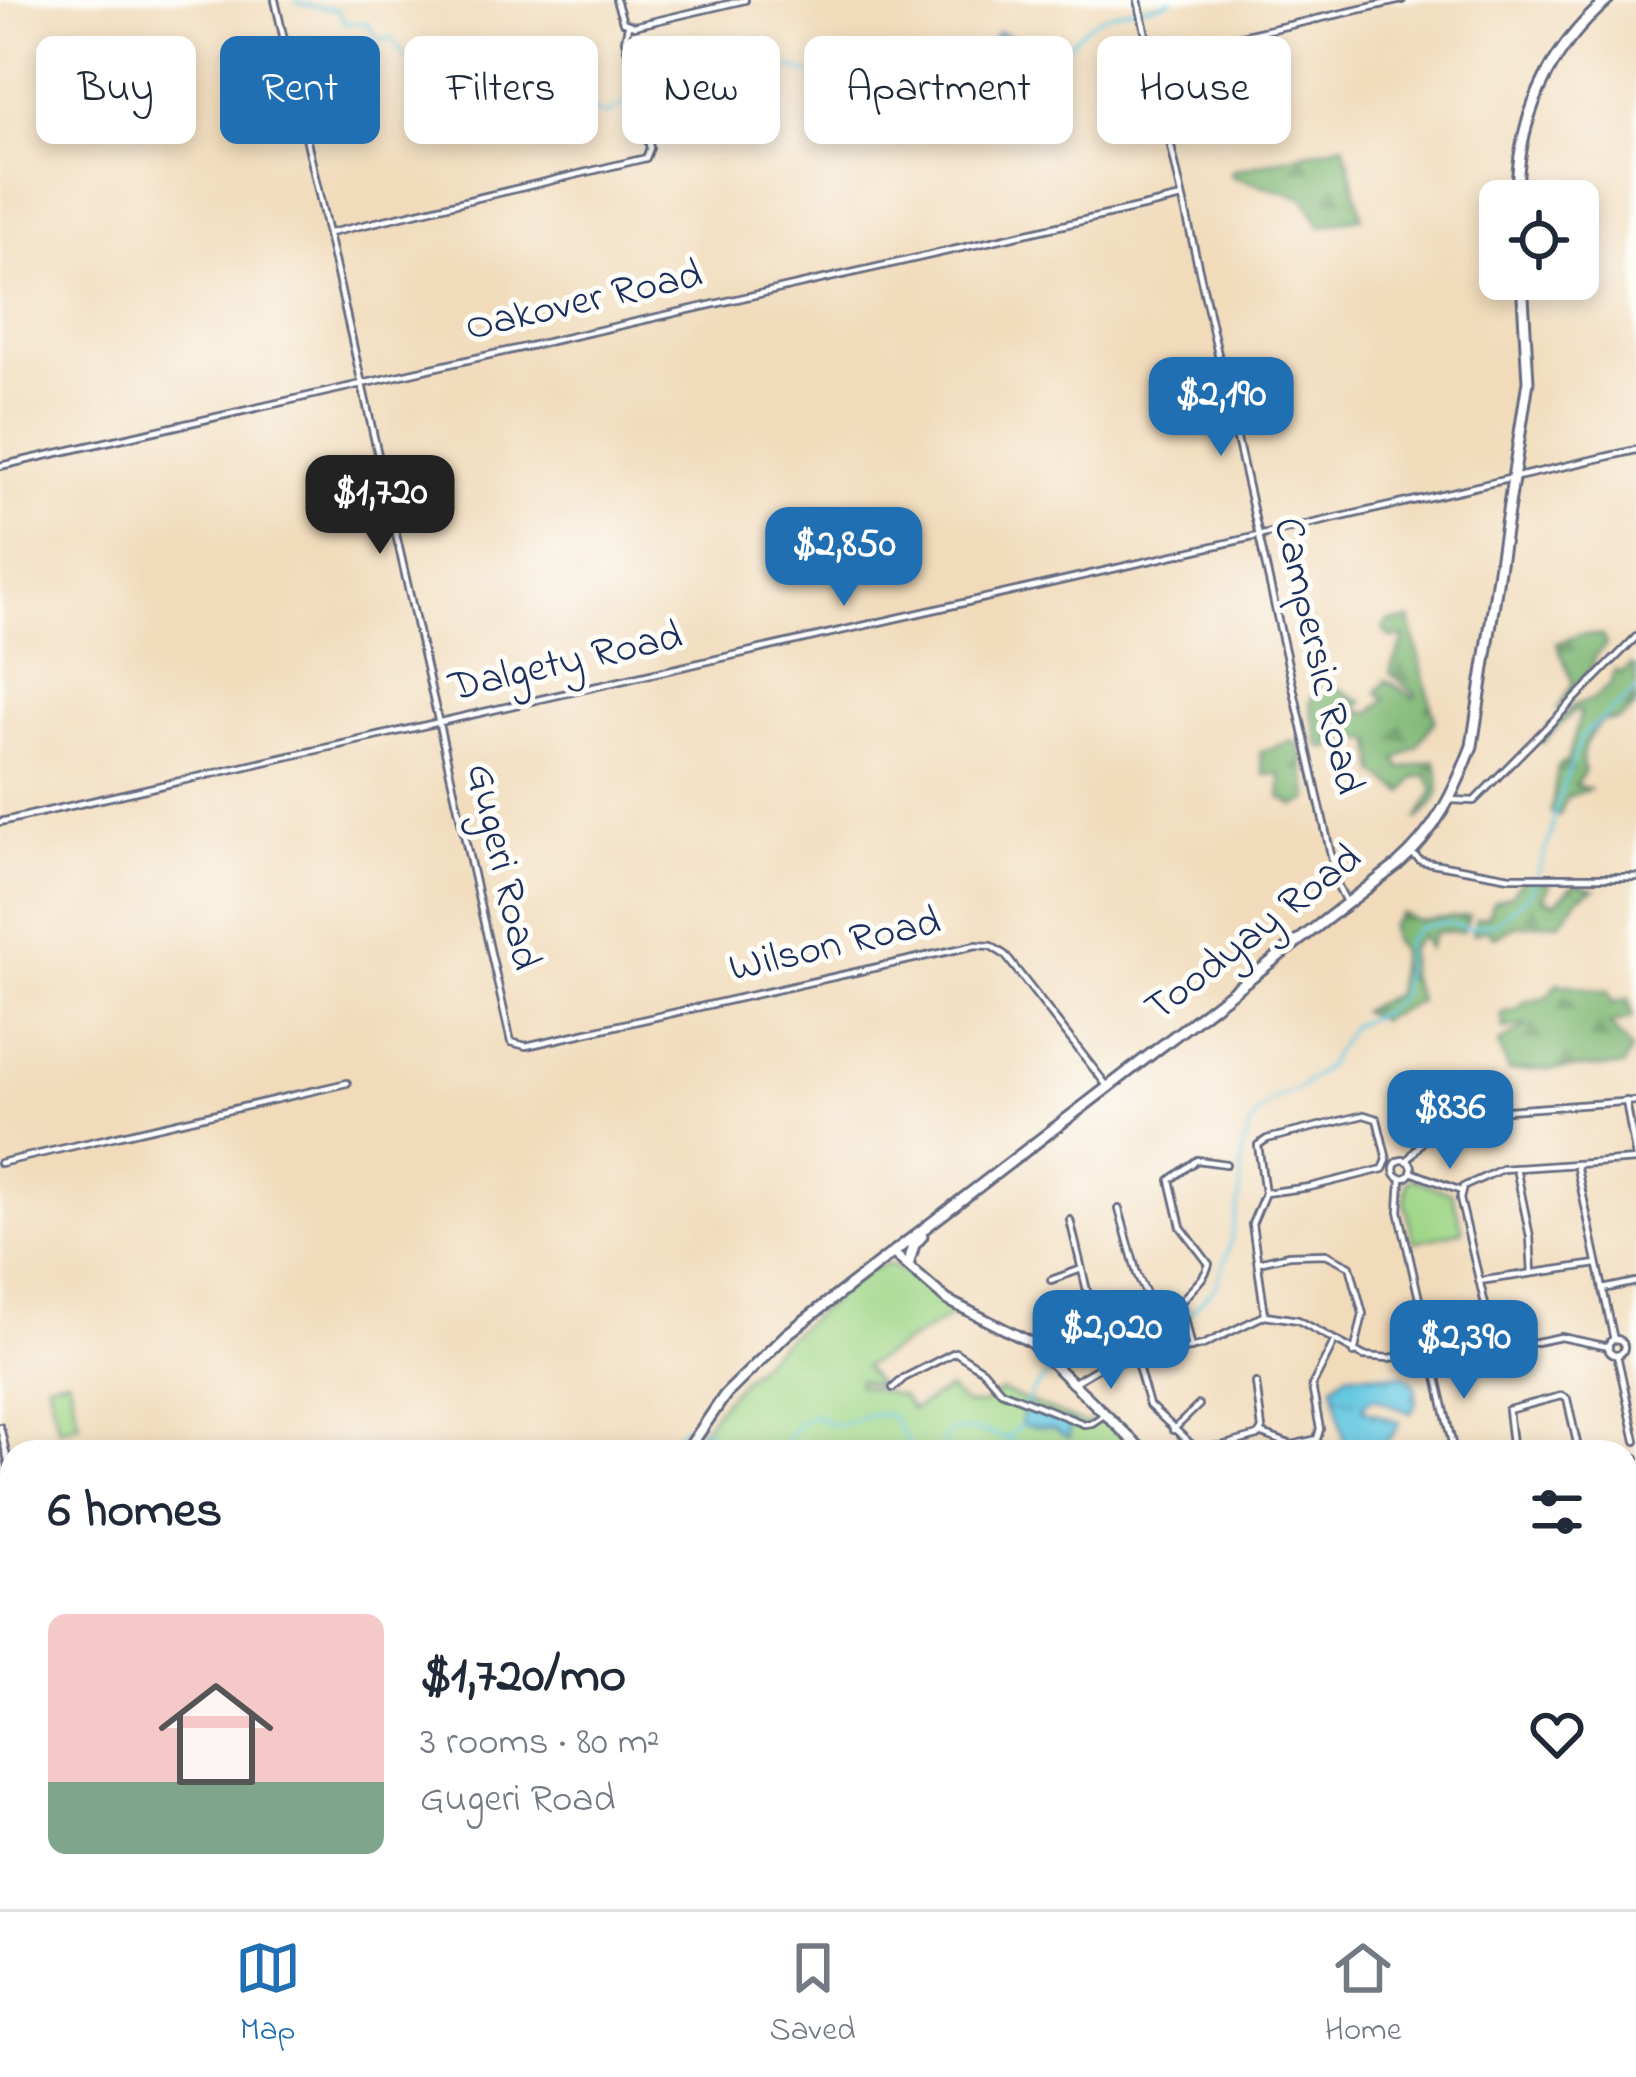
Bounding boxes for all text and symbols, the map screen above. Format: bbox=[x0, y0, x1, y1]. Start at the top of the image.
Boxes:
chip: Buy bbox=[36, 36, 196, 144]
chip: Rent bbox=[220, 36, 380, 144]
chip: Filters bbox=[404, 36, 598, 144]
chip: New bbox=[622, 36, 780, 144]
chip: Apartment bbox=[804, 36, 1073, 144]
chip: House bbox=[1097, 36, 1291, 144]
map controls bbox=[1479, 180, 1599, 300]
button: locate bbox=[1479, 180, 1599, 300]
street label: Oakover Road bbox=[459, 245, 709, 359]
pin: $2,190 bbox=[1123, 357, 1319, 459]
text: $2,190 bbox=[1176, 367, 1266, 424]
pin: $1,720 bbox=[282, 455, 478, 557]
text: $1,720 bbox=[332, 465, 428, 522]
pin: $2,850 bbox=[746, 507, 942, 609]
street label: Campersic Road bbox=[1256, 512, 1378, 800]
text: $2,850 bbox=[792, 517, 896, 574]
street label: Dalgety Road bbox=[442, 607, 689, 720]
street label: Gugeri Road bbox=[449, 758, 555, 976]
street label: Toodyay Road bbox=[1132, 830, 1376, 1038]
street label: Wilson Road bbox=[723, 892, 947, 1000]
pin: $836 bbox=[1379, 1070, 1521, 1172]
text: $836 bbox=[1414, 1080, 1486, 1137]
pin: $2,020 bbox=[1013, 1290, 1209, 1392]
text: $2,020 bbox=[1060, 1300, 1162, 1357]
pin: $2,390 bbox=[1366, 1300, 1562, 1402]
text: $2,390 bbox=[1417, 1310, 1511, 1367]
text: 6 homes bbox=[48, 1475, 222, 1550]
icon: filters bbox=[1524, 1479, 1590, 1545]
text: $1,720/mo bbox=[420, 1640, 626, 1715]
icon: home bbox=[144, 1662, 288, 1806]
icon: heart bbox=[1524, 1701, 1590, 1767]
text: 3 rooms · 80 m² bbox=[420, 1715, 660, 1772]
text: Gugeri Road bbox=[420, 1772, 615, 1829]
tab: Map bbox=[235, 1935, 301, 2055]
tab: Saved bbox=[770, 1935, 856, 2055]
tab: Home bbox=[1325, 1935, 1401, 2055]

